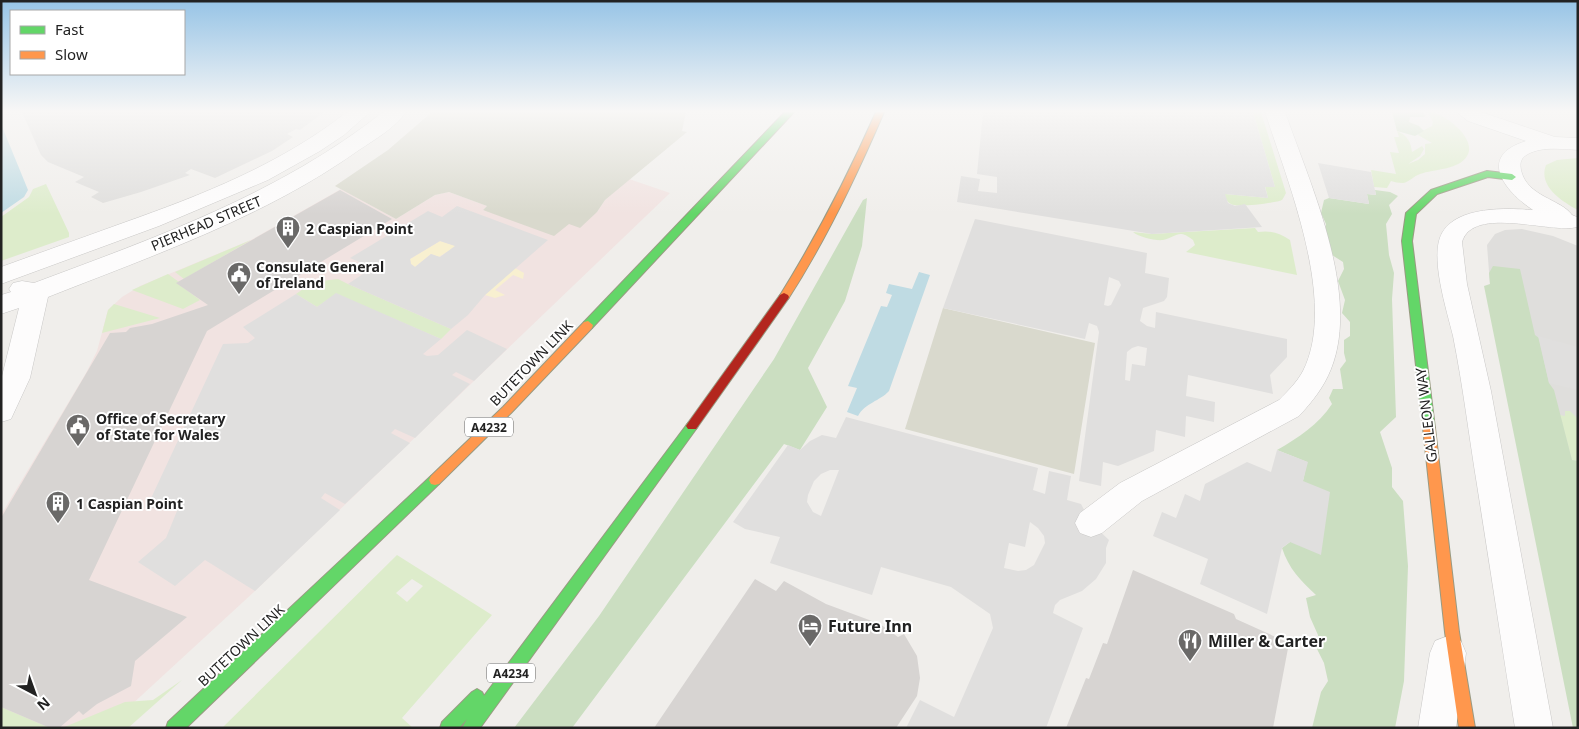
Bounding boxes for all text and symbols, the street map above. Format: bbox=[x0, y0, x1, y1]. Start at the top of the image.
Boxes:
legend bbox=[10, 10, 185, 75]
text: Fast bbox=[55, 19, 84, 39]
text: Slow bbox=[55, 44, 88, 64]
street label: PIERHEAD STREET bbox=[148, 191, 264, 255]
building icon: 2 Caspian Point bbox=[275, 215, 301, 249]
place label: 2 Caspian Point bbox=[306, 219, 413, 238]
place label: Consulate General of Ireland bbox=[256, 257, 384, 292]
public building icon: Consulate General of Ireland bbox=[226, 261, 252, 295]
street label: BUTETOWN LINK bbox=[485, 316, 577, 410]
street label: GALLEON WAY bbox=[1411, 366, 1441, 463]
place label: Office of Secretary of State for Wales bbox=[96, 409, 225, 444]
public building icon: Office of Secretary of State for Wales bbox=[65, 413, 91, 447]
road number: A4232 bbox=[465, 418, 513, 437]
building icon: 1 Caspian Point bbox=[45, 490, 71, 524]
place label: 1 Caspian Point bbox=[76, 494, 183, 513]
street label: BUTETOWN LINK bbox=[194, 600, 289, 690]
hotel icon: Future Inn bbox=[797, 613, 823, 647]
place label: Future Inn bbox=[828, 615, 912, 637]
restaurant icon: Miller & Carter bbox=[1177, 628, 1203, 662]
place label: Miller & Carter bbox=[1208, 630, 1325, 652]
road number: A4234 bbox=[487, 664, 535, 682]
north arrow bbox=[10, 669, 60, 719]
text: N bbox=[33, 693, 54, 715]

